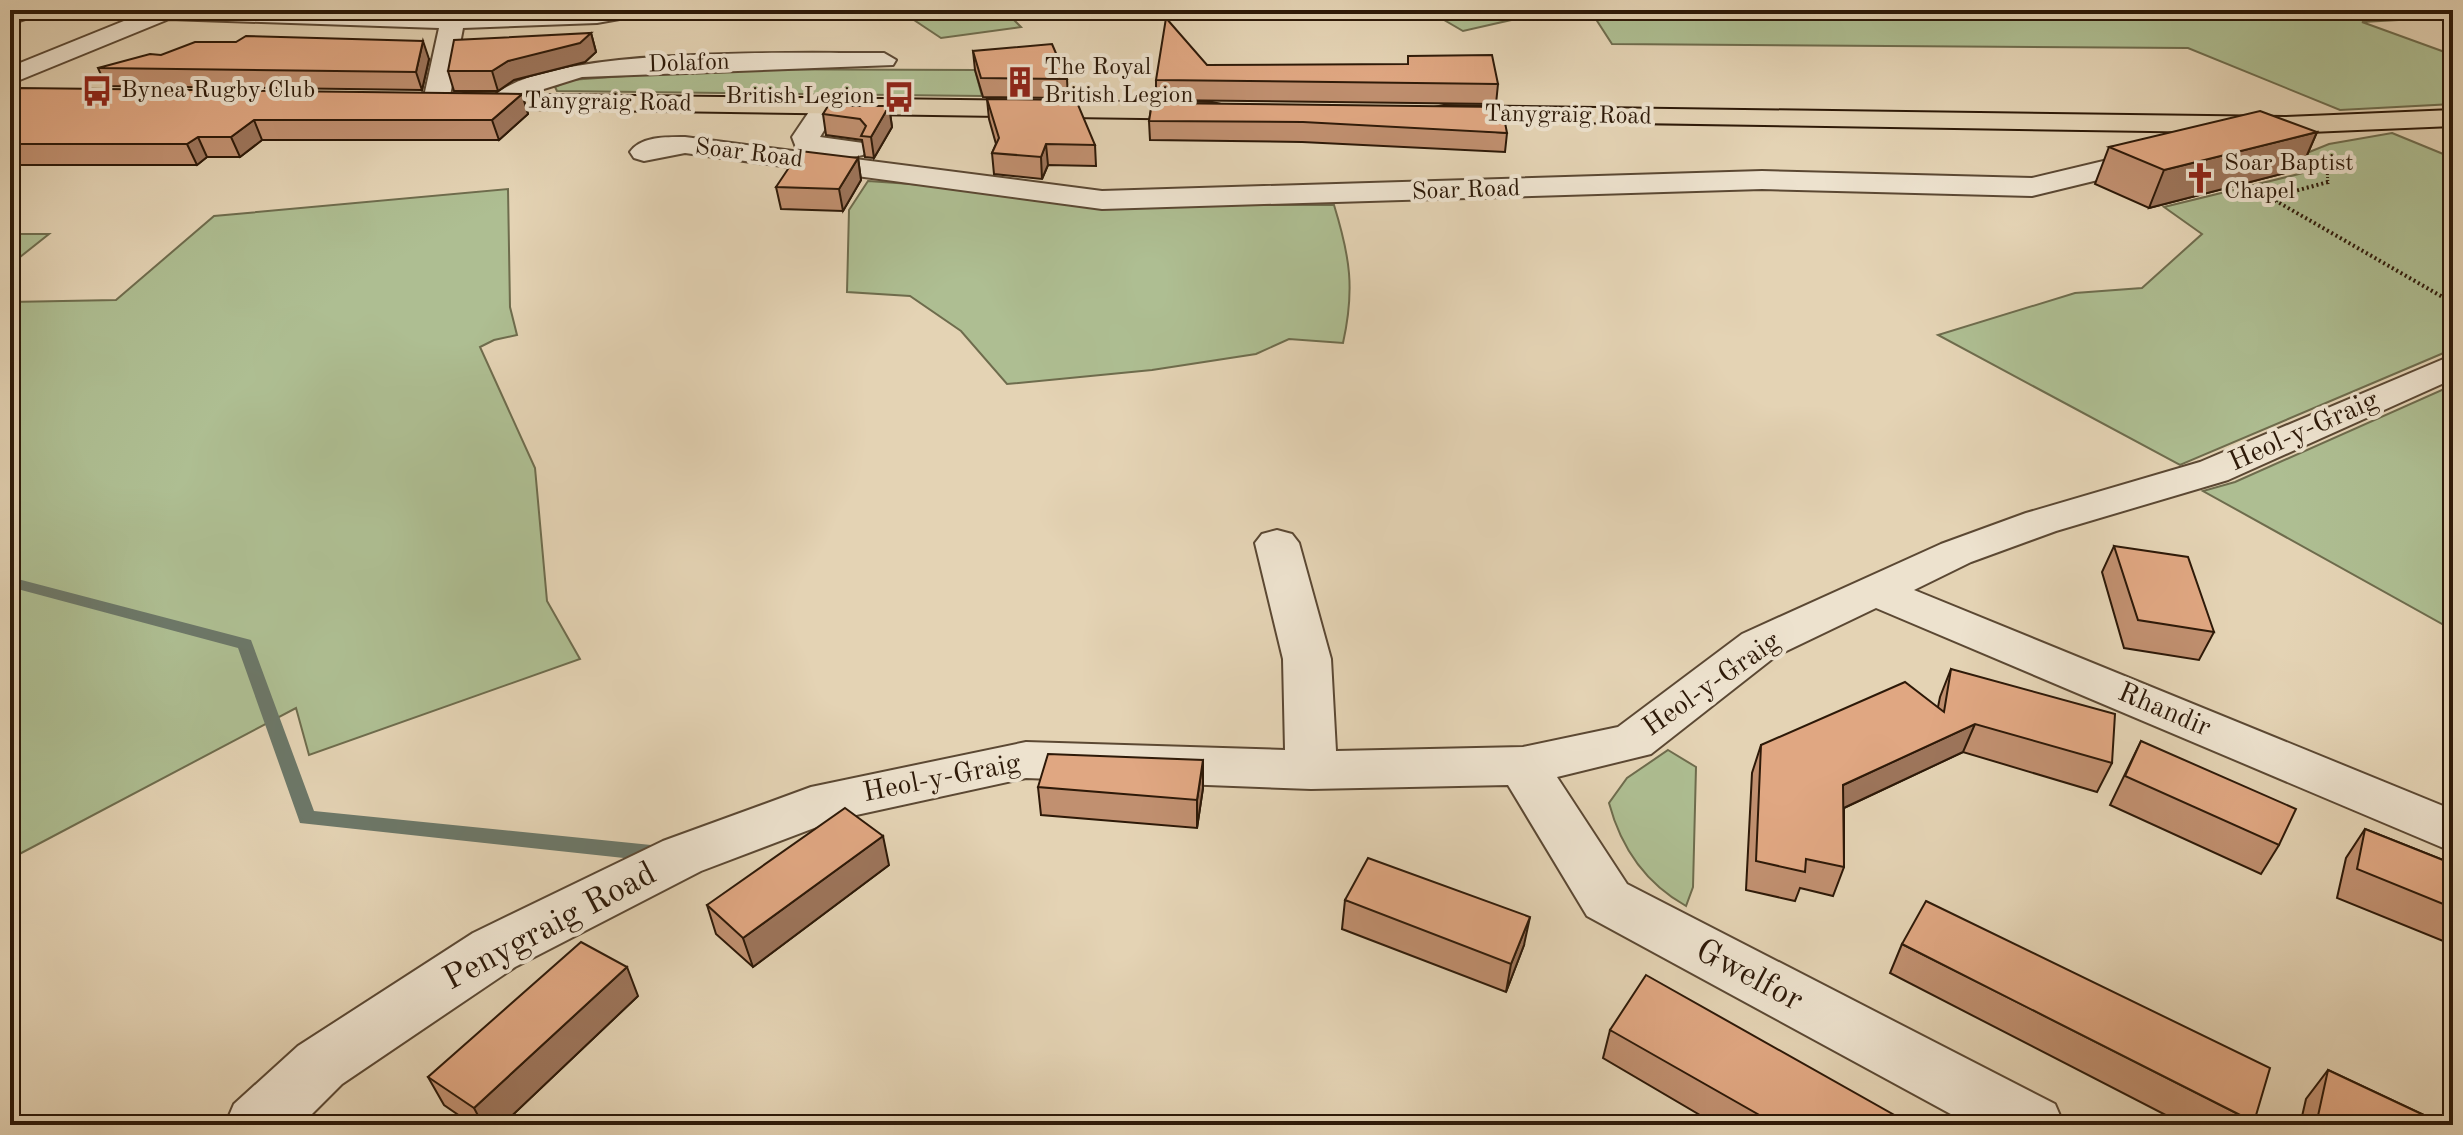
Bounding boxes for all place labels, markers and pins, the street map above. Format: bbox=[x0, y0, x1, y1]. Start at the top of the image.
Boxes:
place label: The Royal British Legion bbox=[1044, 56, 1193, 108]
building icon: The Royal British Legion bbox=[1003, 65, 1037, 99]
bus stop icon: Bynea Rugby Club bbox=[80, 74, 114, 108]
place label: Bynea Rugby Club bbox=[121, 79, 315, 103]
bus stop icon: British Legion bbox=[882, 80, 916, 114]
place label: British Legion bbox=[726, 85, 875, 109]
place label: Soar Baptist Chapel bbox=[2224, 152, 2354, 204]
church icon: Soar Baptist Chapel bbox=[2183, 161, 2217, 195]

